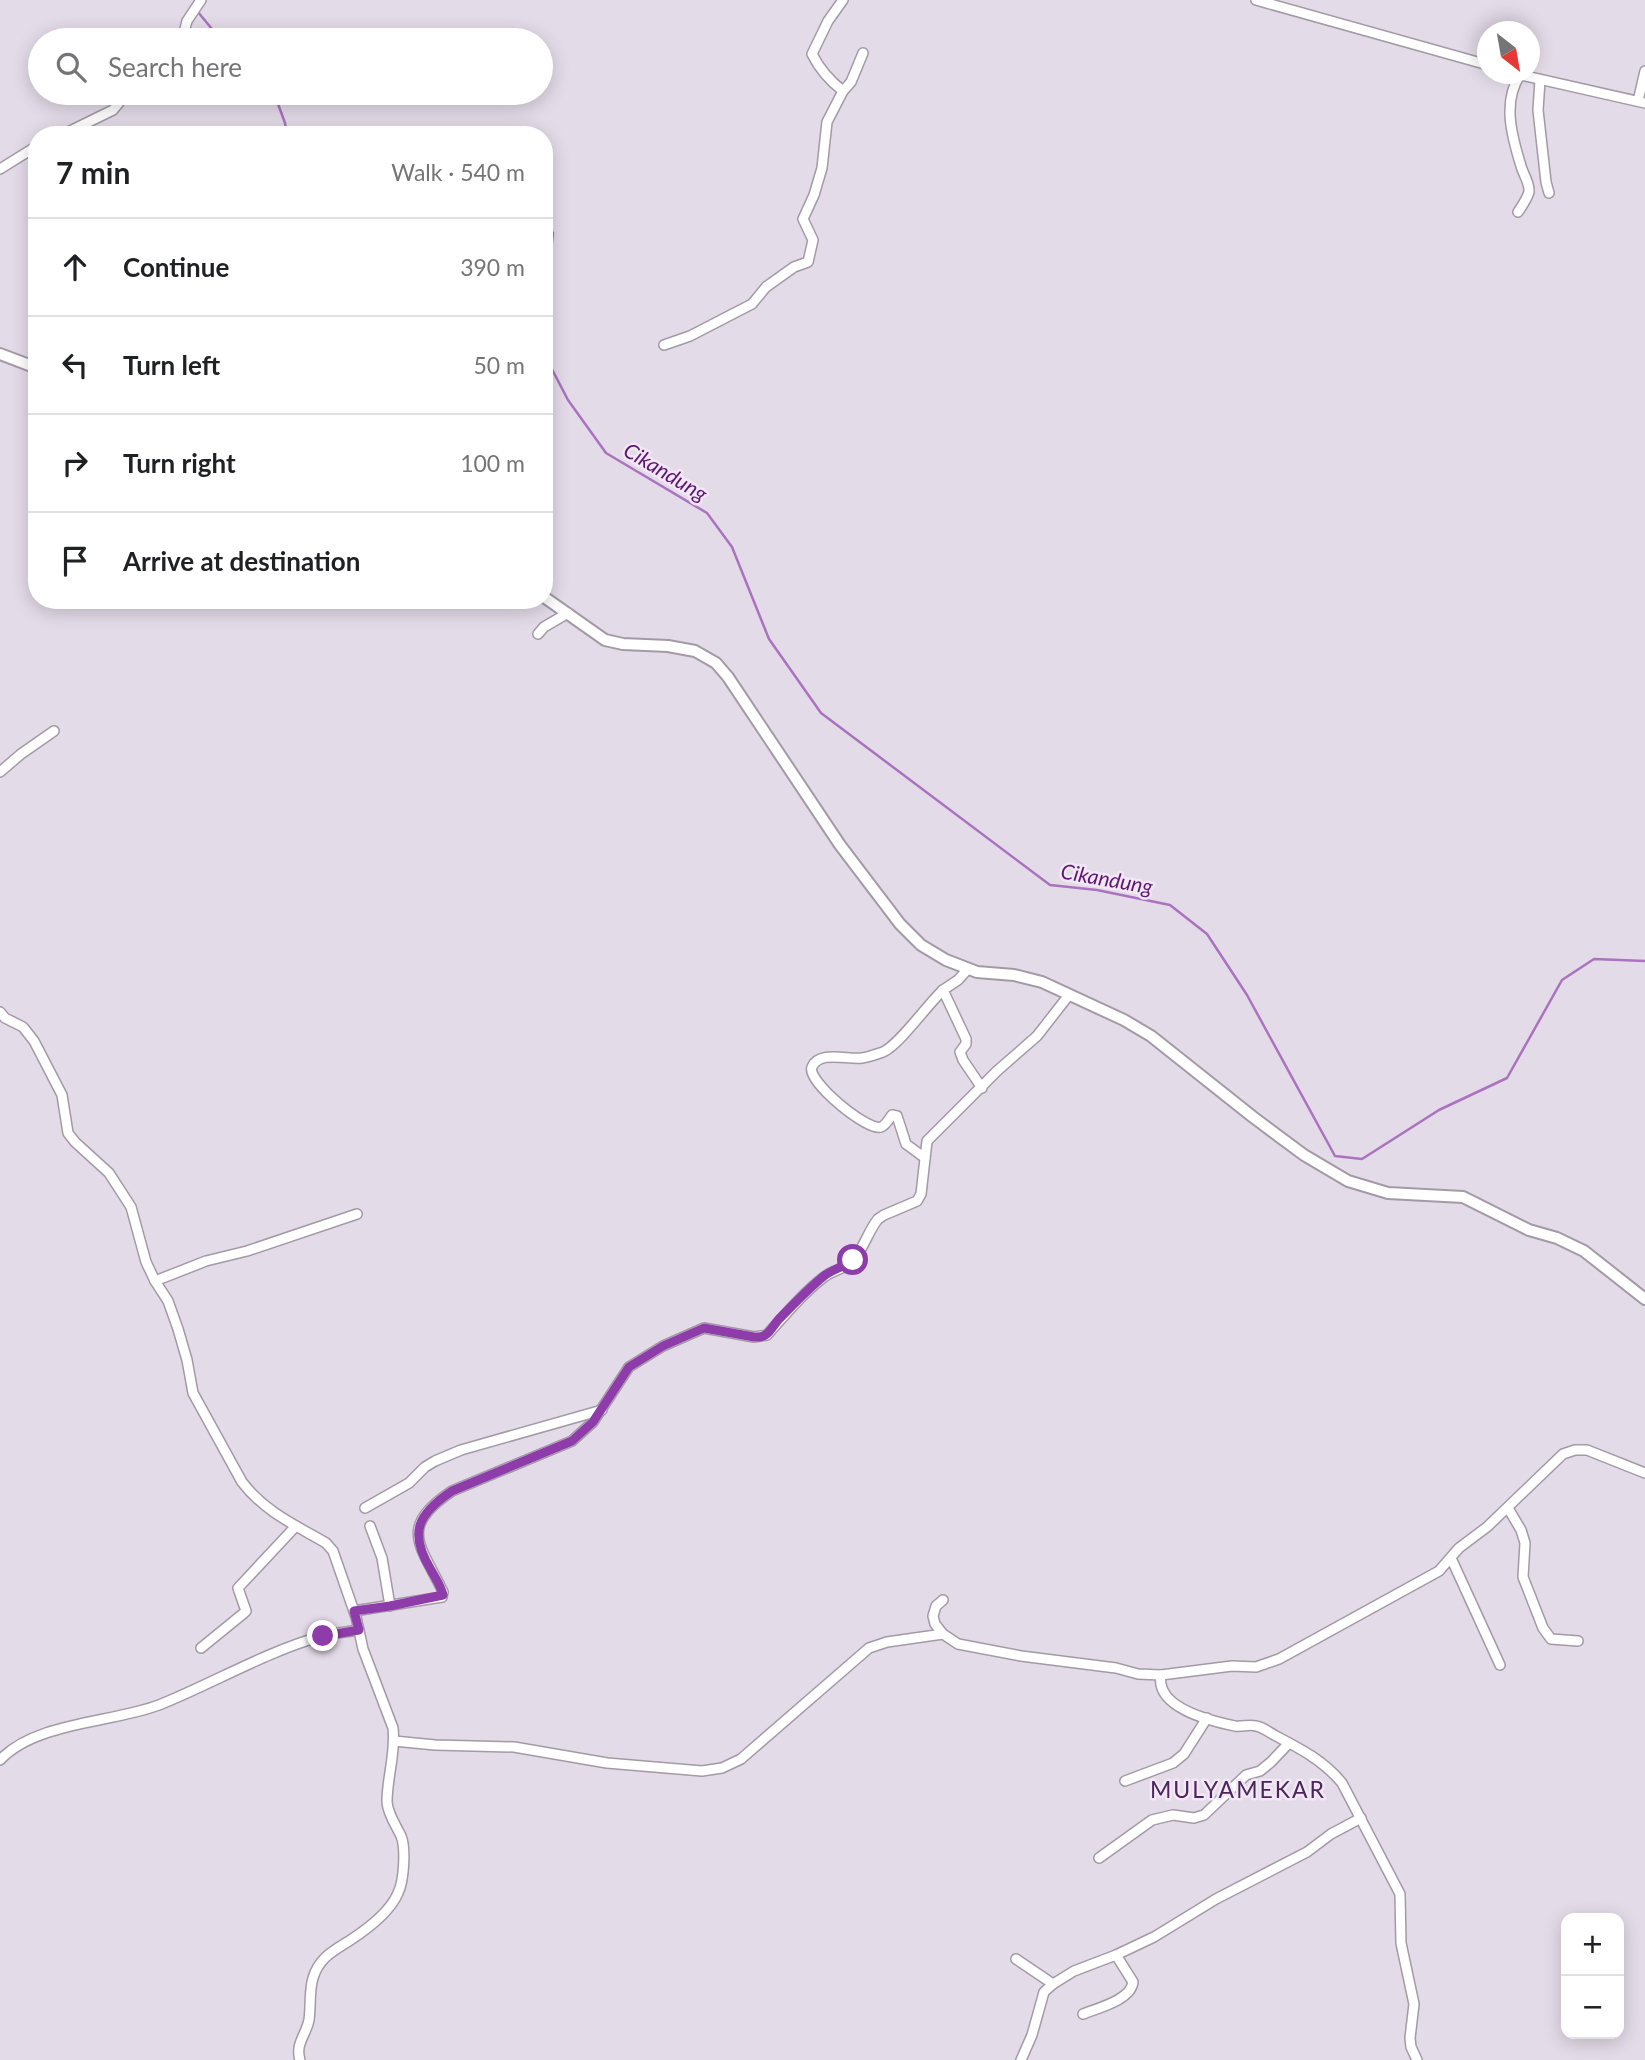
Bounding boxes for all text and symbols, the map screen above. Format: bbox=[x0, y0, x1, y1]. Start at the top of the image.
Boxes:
north arrow bbox=[1477, 21, 1540, 84]
search box bbox=[28, 28, 553, 105]
icon: search bbox=[52, 48, 90, 86]
text: Search here bbox=[108, 51, 242, 83]
text: 7 min bbox=[56, 154, 130, 190]
text: Walk · 540 m bbox=[391, 158, 525, 186]
icon: ahead bbox=[56, 248, 94, 286]
text: Continue bbox=[123, 251, 229, 283]
text: 390 m bbox=[460, 253, 525, 281]
icon: left bbox=[56, 346, 94, 384]
text: Turn left bbox=[123, 349, 220, 381]
text: 50 m bbox=[474, 351, 525, 379]
water label: Cikandung bbox=[620, 436, 713, 506]
icon: right bbox=[56, 444, 94, 482]
text: Turn right bbox=[123, 447, 236, 479]
text: 100 m bbox=[460, 449, 525, 477]
icon: arrive bbox=[56, 542, 94, 580]
text: Arrive at destination bbox=[123, 545, 360, 577]
water label: Cikandung bbox=[1059, 858, 1156, 899]
route start bbox=[837, 1244, 868, 1275]
route end bbox=[307, 1620, 338, 1651]
district label: MULYAMEKAR bbox=[1150, 1775, 1326, 1803]
map controls bbox=[1561, 1913, 1624, 2039]
button: + bbox=[1561, 1913, 1624, 1976]
button: − bbox=[1561, 1976, 1624, 2039]

